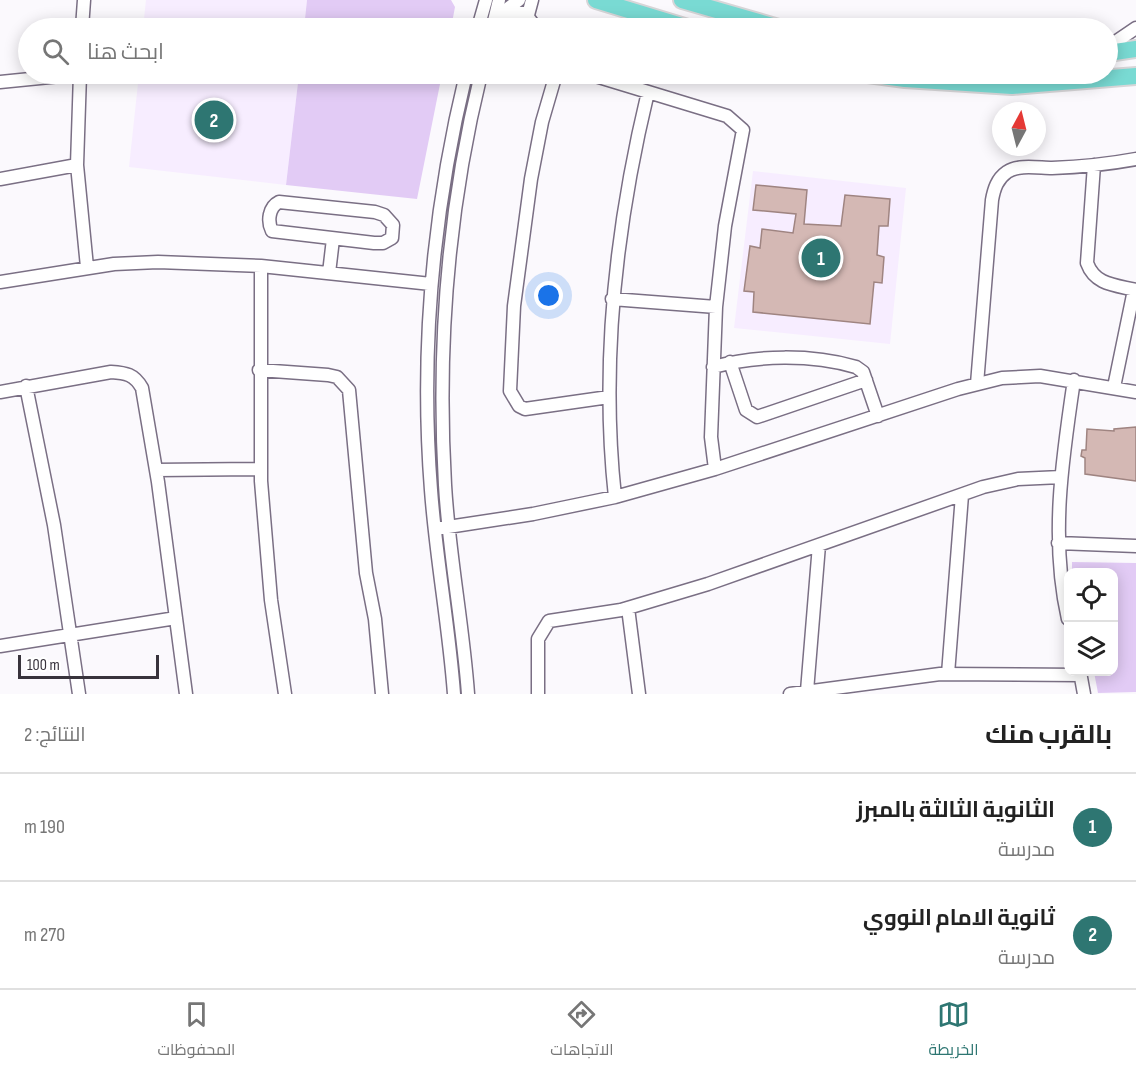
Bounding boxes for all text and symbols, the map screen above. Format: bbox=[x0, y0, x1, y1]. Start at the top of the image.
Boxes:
search box bbox=[18, 18, 1118, 84]
icon: search bbox=[39, 35, 72, 68]
text: ابحث هنا bbox=[87, 39, 164, 66]
pin: 2 bbox=[194, 98, 234, 142]
north arrow bbox=[992, 102, 1046, 156]
pin: 1 bbox=[802, 236, 840, 280]
your location bbox=[534, 281, 563, 310]
map controls bbox=[1064, 568, 1118, 676]
button: locate bbox=[1064, 568, 1118, 622]
button: layers bbox=[1064, 622, 1118, 676]
scale bar bbox=[18, 652, 159, 680]
text: 100 m bbox=[27, 656, 60, 675]
text: بالقرب منك bbox=[985, 720, 1112, 751]
text: النتائج: 2 bbox=[24, 723, 86, 747]
text: الثانوية الثالثة بالمبرز bbox=[856, 797, 1055, 824]
text: 190 m bbox=[24, 815, 65, 839]
text: 1 bbox=[1089, 815, 1096, 839]
text: مدرسة bbox=[998, 838, 1055, 862]
text: ثانوية الامام النووي bbox=[863, 905, 1055, 932]
text: 270 m bbox=[24, 923, 65, 947]
text: 2 bbox=[1088, 923, 1097, 947]
text: مدرسة bbox=[998, 946, 1055, 970]
tab: المحفوظات bbox=[157, 998, 235, 1064]
tab: الاتجاهات bbox=[550, 998, 614, 1064]
tab: الخريطة bbox=[929, 998, 979, 1064]

